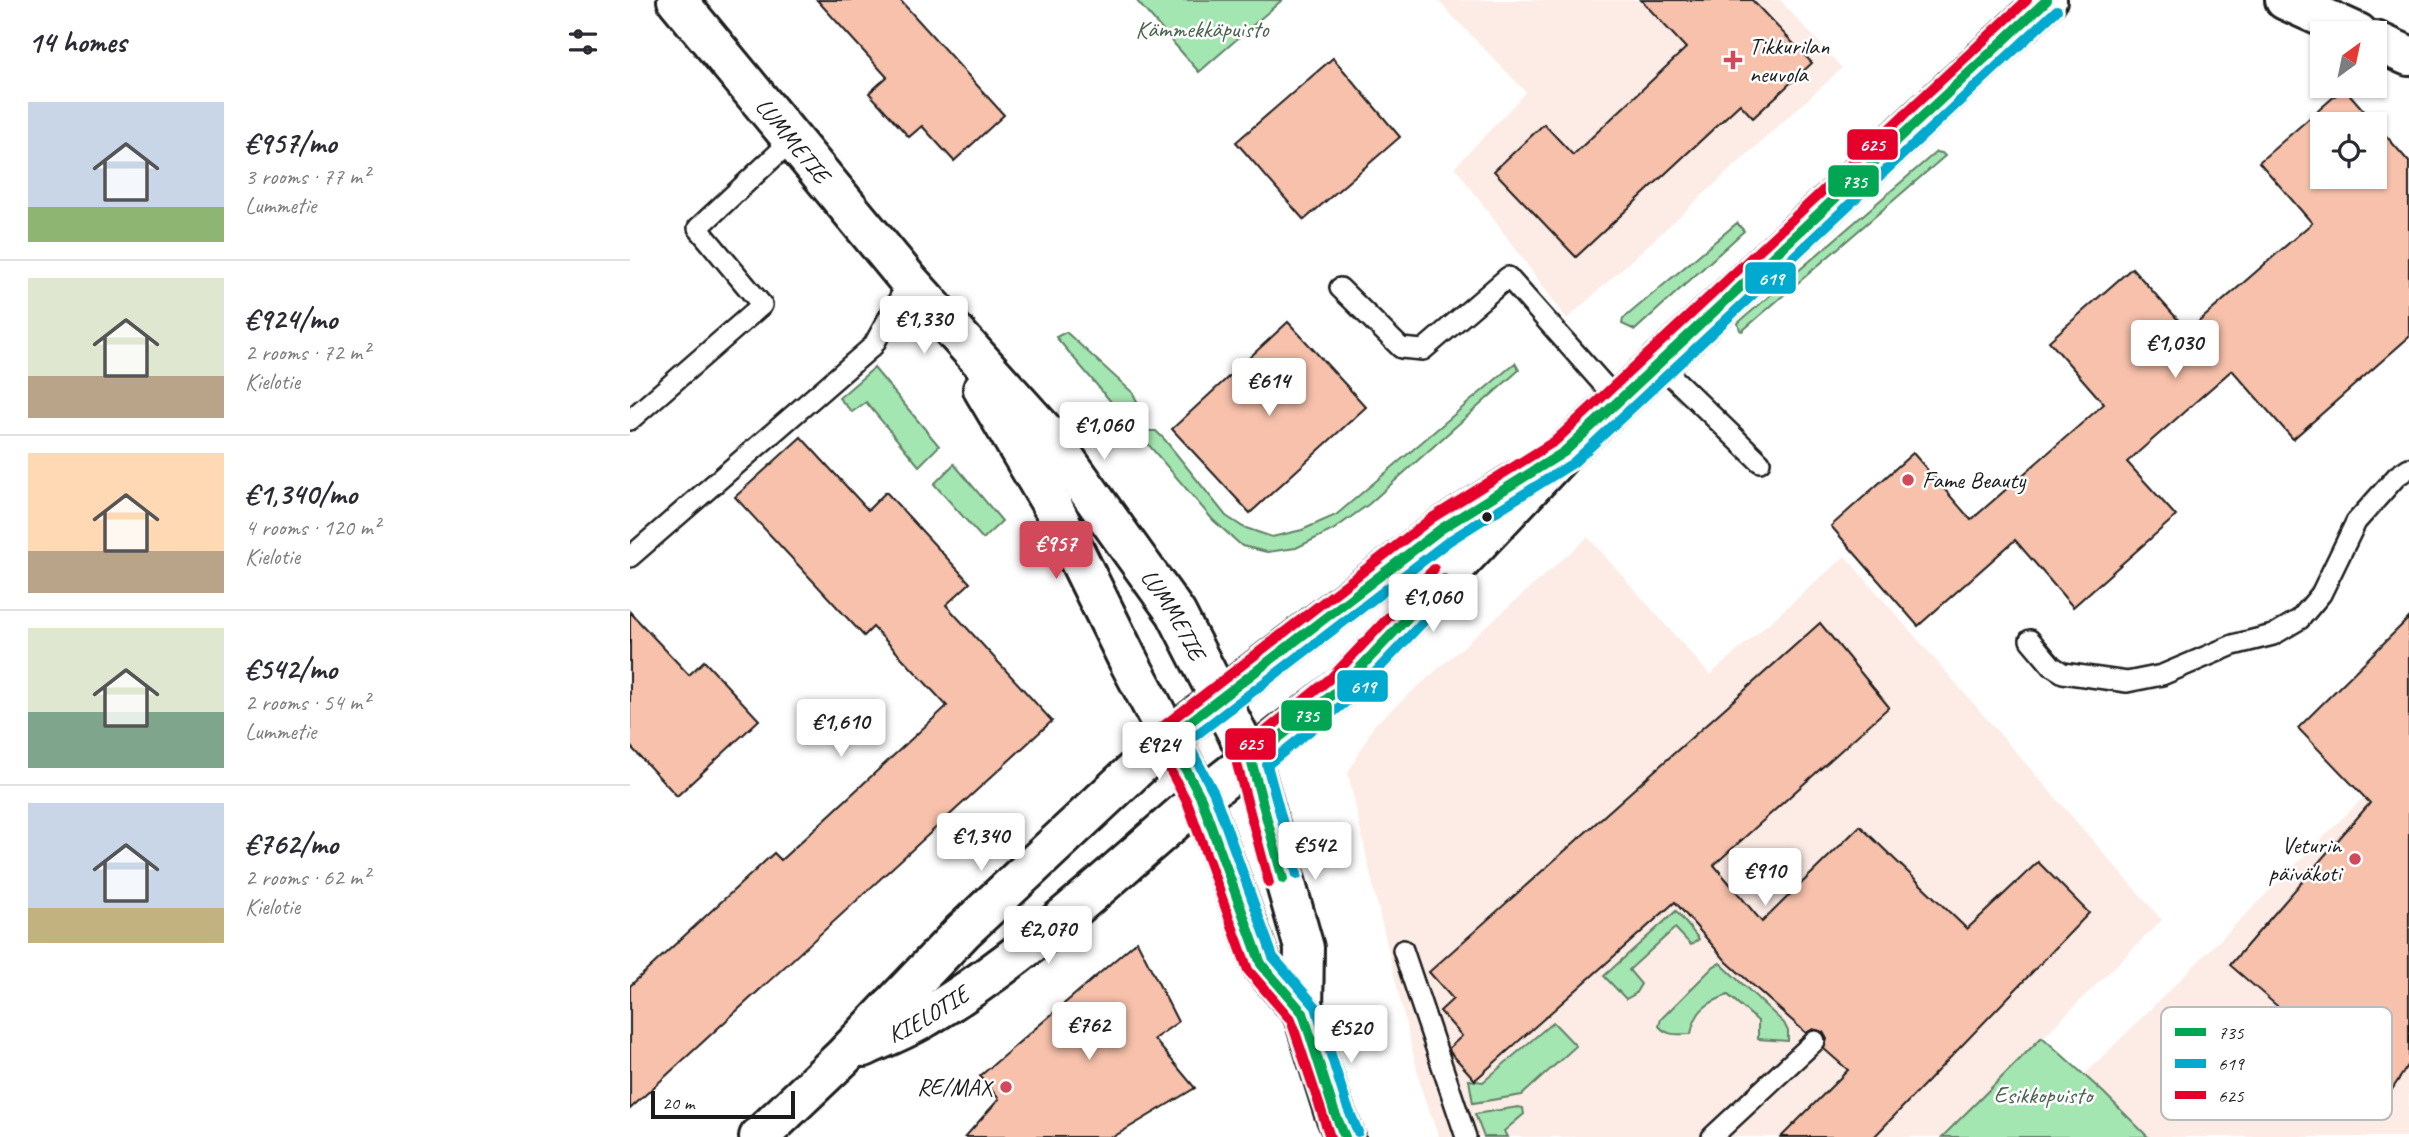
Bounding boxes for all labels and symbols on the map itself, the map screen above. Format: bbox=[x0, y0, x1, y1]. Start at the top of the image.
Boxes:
park label: Kämmekkäpuisto bbox=[1135, 14, 1270, 44]
north arrow bbox=[2310, 21, 2387, 98]
place label: Tikkurilan neuvola bbox=[1749, 31, 1830, 89]
marker: Tikkurilan neuvola bbox=[1723, 50, 1743, 70]
street label: LUMMETIE bbox=[749, 92, 839, 191]
line badge: 625 bbox=[1846, 128, 1899, 161]
text: 625 bbox=[1859, 133, 1887, 157]
line badge: 735 bbox=[1827, 164, 1880, 198]
text: 735 bbox=[1841, 170, 1868, 194]
line badge: 619 bbox=[1744, 261, 1797, 295]
text: 619 bbox=[1758, 267, 1787, 291]
pin: €1,330 bbox=[867, 296, 981, 356]
pin: €1,030 bbox=[2118, 320, 2232, 380]
pin: €614 bbox=[1228, 358, 1310, 418]
pin: €1,060 bbox=[1047, 402, 1161, 462]
place label: Fame Beauty bbox=[1922, 465, 2027, 495]
marker: Fame Beauty bbox=[1900, 472, 1916, 488]
unlabelled marker bbox=[1480, 510, 1494, 524]
pin: €957 bbox=[1015, 522, 1097, 581]
street label: LUMMETIE bbox=[1134, 563, 1214, 668]
pin: €1,060 bbox=[1376, 574, 1490, 634]
line badge: 619 bbox=[1336, 669, 1389, 703]
text: 619 bbox=[1350, 675, 1379, 699]
line badge: 735 bbox=[1280, 699, 1333, 732]
pin: €1,610 bbox=[784, 700, 898, 759]
text: 735 bbox=[1293, 704, 1320, 728]
pin: €924 bbox=[1118, 722, 1200, 782]
line badge: 625 bbox=[1224, 727, 1277, 761]
text: 625 bbox=[1237, 732, 1265, 756]
pin: €1,340 bbox=[924, 814, 1038, 873]
pin: €542 bbox=[1274, 822, 1356, 882]
place label: Veturin päiväkoti bbox=[2268, 830, 2344, 888]
pin: €910 bbox=[1724, 848, 1806, 908]
marker: Veturin päiväkoti bbox=[2347, 851, 2363, 867]
pin: €2,070 bbox=[991, 906, 1105, 966]
street label: KIELOTIE bbox=[883, 977, 977, 1049]
pin: €762 bbox=[1048, 1002, 1130, 1062]
pin: €520 bbox=[1310, 1006, 1392, 1065]
legend bbox=[2161, 1007, 2392, 1120]
text: 735 bbox=[2218, 1021, 2245, 1045]
text: 619 bbox=[2218, 1052, 2245, 1076]
place label: RE/MAX bbox=[917, 1072, 994, 1102]
marker: RE/MAX bbox=[998, 1079, 1014, 1095]
park label: Esikkopuisto bbox=[1994, 1080, 2095, 1110]
text: 625 bbox=[2218, 1084, 2245, 1108]
scale bar bbox=[651, 1088, 794, 1120]

